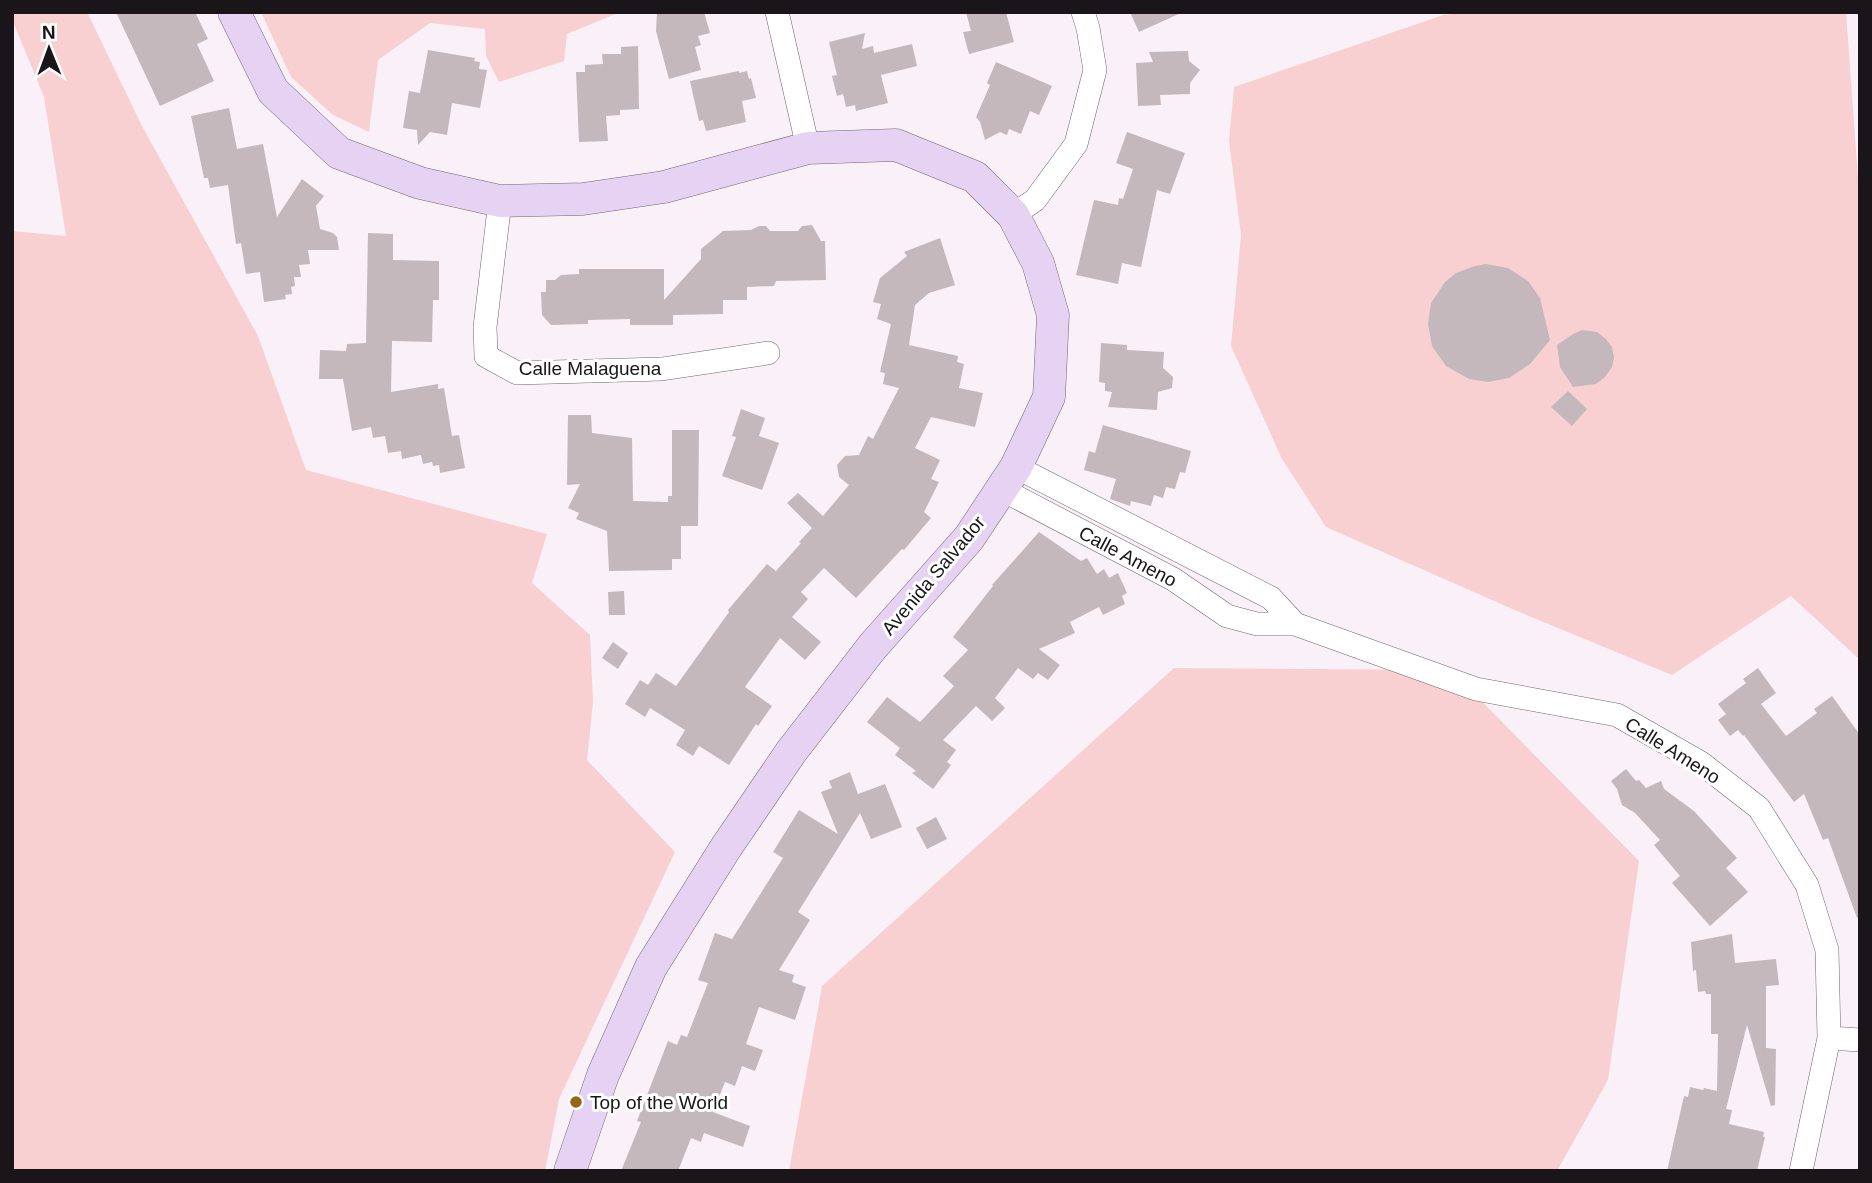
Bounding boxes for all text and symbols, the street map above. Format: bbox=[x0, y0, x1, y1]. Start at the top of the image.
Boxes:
north arrow bbox=[14, 14, 84, 84]
text: N bbox=[42, 22, 56, 43]
street label: Calle Malaguena bbox=[519, 358, 662, 379]
street label: Avenida Salvador bbox=[878, 511, 990, 639]
street label: Calle Ameno bbox=[1075, 522, 1180, 591]
street label: Calle Ameno bbox=[1621, 713, 1724, 788]
place label: Top of the World bbox=[590, 1092, 728, 1113]
marker: Top of the World bbox=[568, 1094, 584, 1110]

